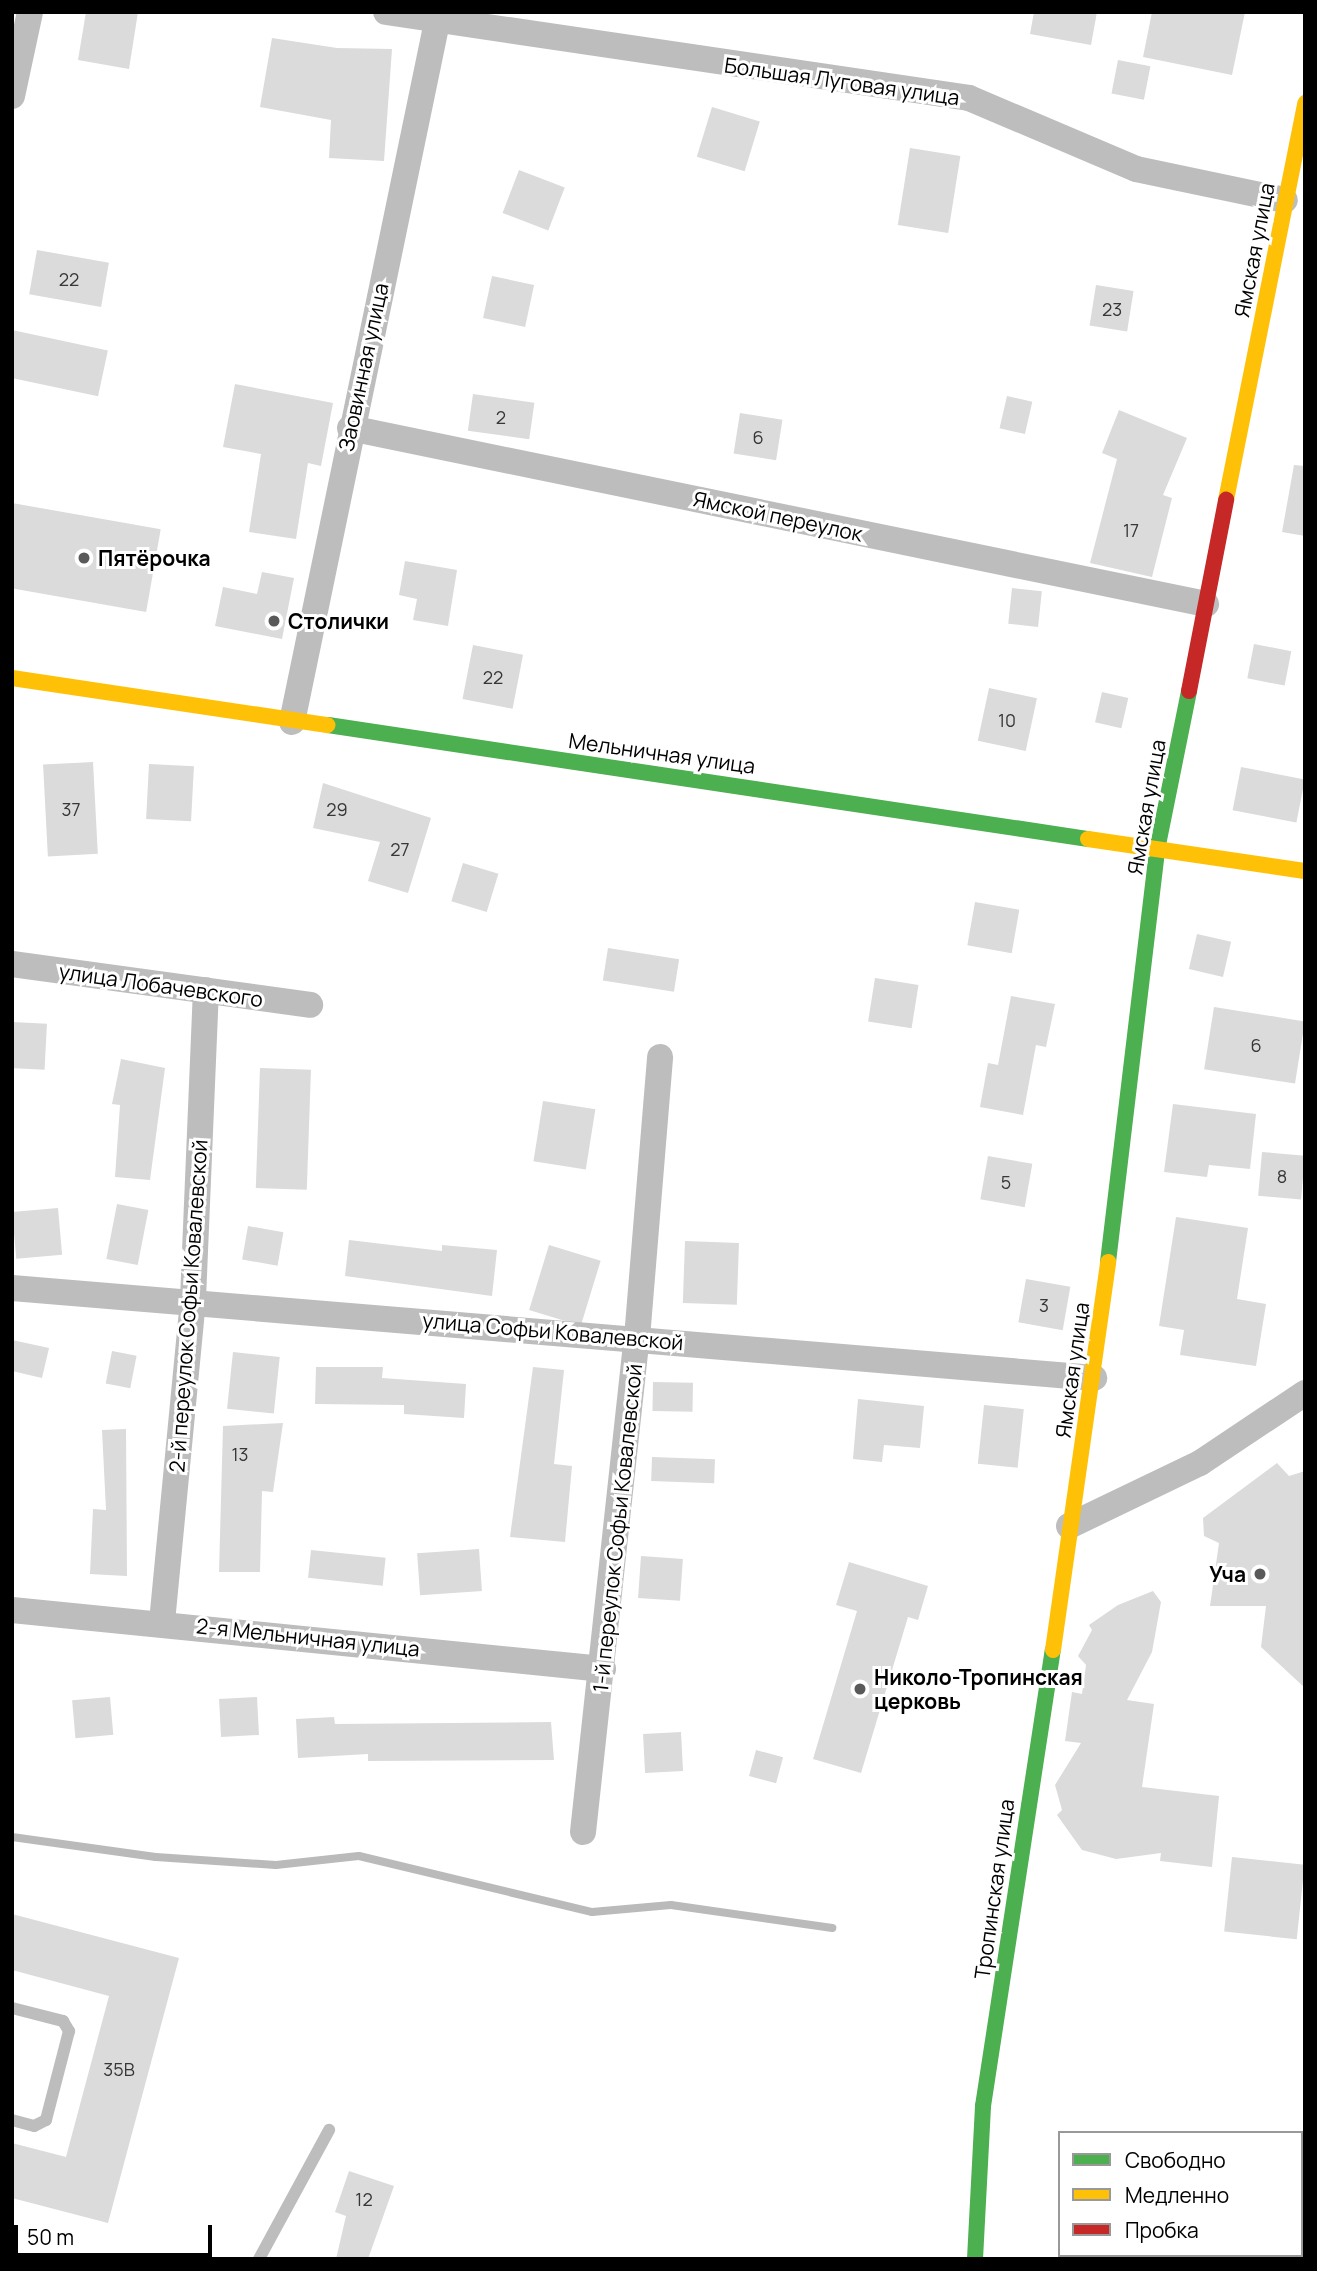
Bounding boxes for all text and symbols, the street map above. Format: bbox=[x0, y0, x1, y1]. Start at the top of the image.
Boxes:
street label: Большая Луговая улица bbox=[723, 52, 961, 110]
street label: Ямская улица bbox=[1229, 181, 1279, 319]
house number: 22 bbox=[59, 268, 79, 290]
street label: Заовинная улица bbox=[333, 281, 393, 453]
house number: 23 bbox=[1102, 298, 1122, 320]
house number: 2 bbox=[496, 406, 506, 428]
house number: 6 bbox=[752, 426, 764, 448]
street label: Ямской переулок bbox=[691, 486, 865, 546]
house number: 17 bbox=[1123, 519, 1139, 541]
place label: Пятёрочка bbox=[98, 545, 211, 571]
marker: Пятёрочка bbox=[76, 550, 92, 566]
place label: Столички bbox=[288, 608, 389, 634]
marker: Столички bbox=[266, 613, 282, 629]
house number: 22 bbox=[483, 666, 503, 688]
house number: 10 bbox=[998, 709, 1016, 731]
street label: Мельничная улица bbox=[567, 727, 757, 779]
street label: Ямская улица bbox=[1122, 738, 1170, 876]
house number: 37 bbox=[62, 798, 80, 820]
house number: 29 bbox=[326, 798, 348, 820]
house number: 27 bbox=[390, 838, 410, 860]
street label: улица Лобачевского bbox=[57, 958, 265, 1012]
house number: 6 bbox=[1250, 1034, 1262, 1056]
street label: 2-й переулок Софьи Ковалевской bbox=[164, 1139, 212, 1473]
house number: 8 bbox=[1277, 1165, 1287, 1187]
house number: 5 bbox=[1001, 1171, 1011, 1193]
house number: 3 bbox=[1039, 1294, 1049, 1316]
street label: Ямская улица bbox=[1050, 1301, 1094, 1439]
street label: улица Софьи Ковалевской bbox=[421, 1307, 685, 1355]
street label: 1-й переулок Софьи Ковалевской bbox=[587, 1363, 647, 1693]
house number: 13 bbox=[232, 1443, 248, 1465]
place label: Уча bbox=[1209, 1561, 1246, 1587]
marker: Уча bbox=[1252, 1566, 1268, 1582]
street label: 2-я Мельничная улица bbox=[195, 1613, 421, 1661]
place label: Николо-Тропинская церковь bbox=[874, 1664, 1083, 1714]
marker: Николо-Тропинская церковь bbox=[852, 1681, 868, 1697]
street label: Тропинская улица bbox=[969, 1797, 1019, 1981]
house number: 35В bbox=[103, 2058, 135, 2080]
legend bbox=[1058, 2131, 1303, 2257]
text: Свободно bbox=[1125, 2146, 1226, 2174]
text: Медленно bbox=[1125, 2181, 1229, 2209]
house number: 12 bbox=[355, 2188, 373, 2210]
scale bar bbox=[18, 2212, 215, 2256]
text: Пробка bbox=[1125, 2216, 1199, 2244]
text: 50 m bbox=[27, 2223, 74, 2251]

